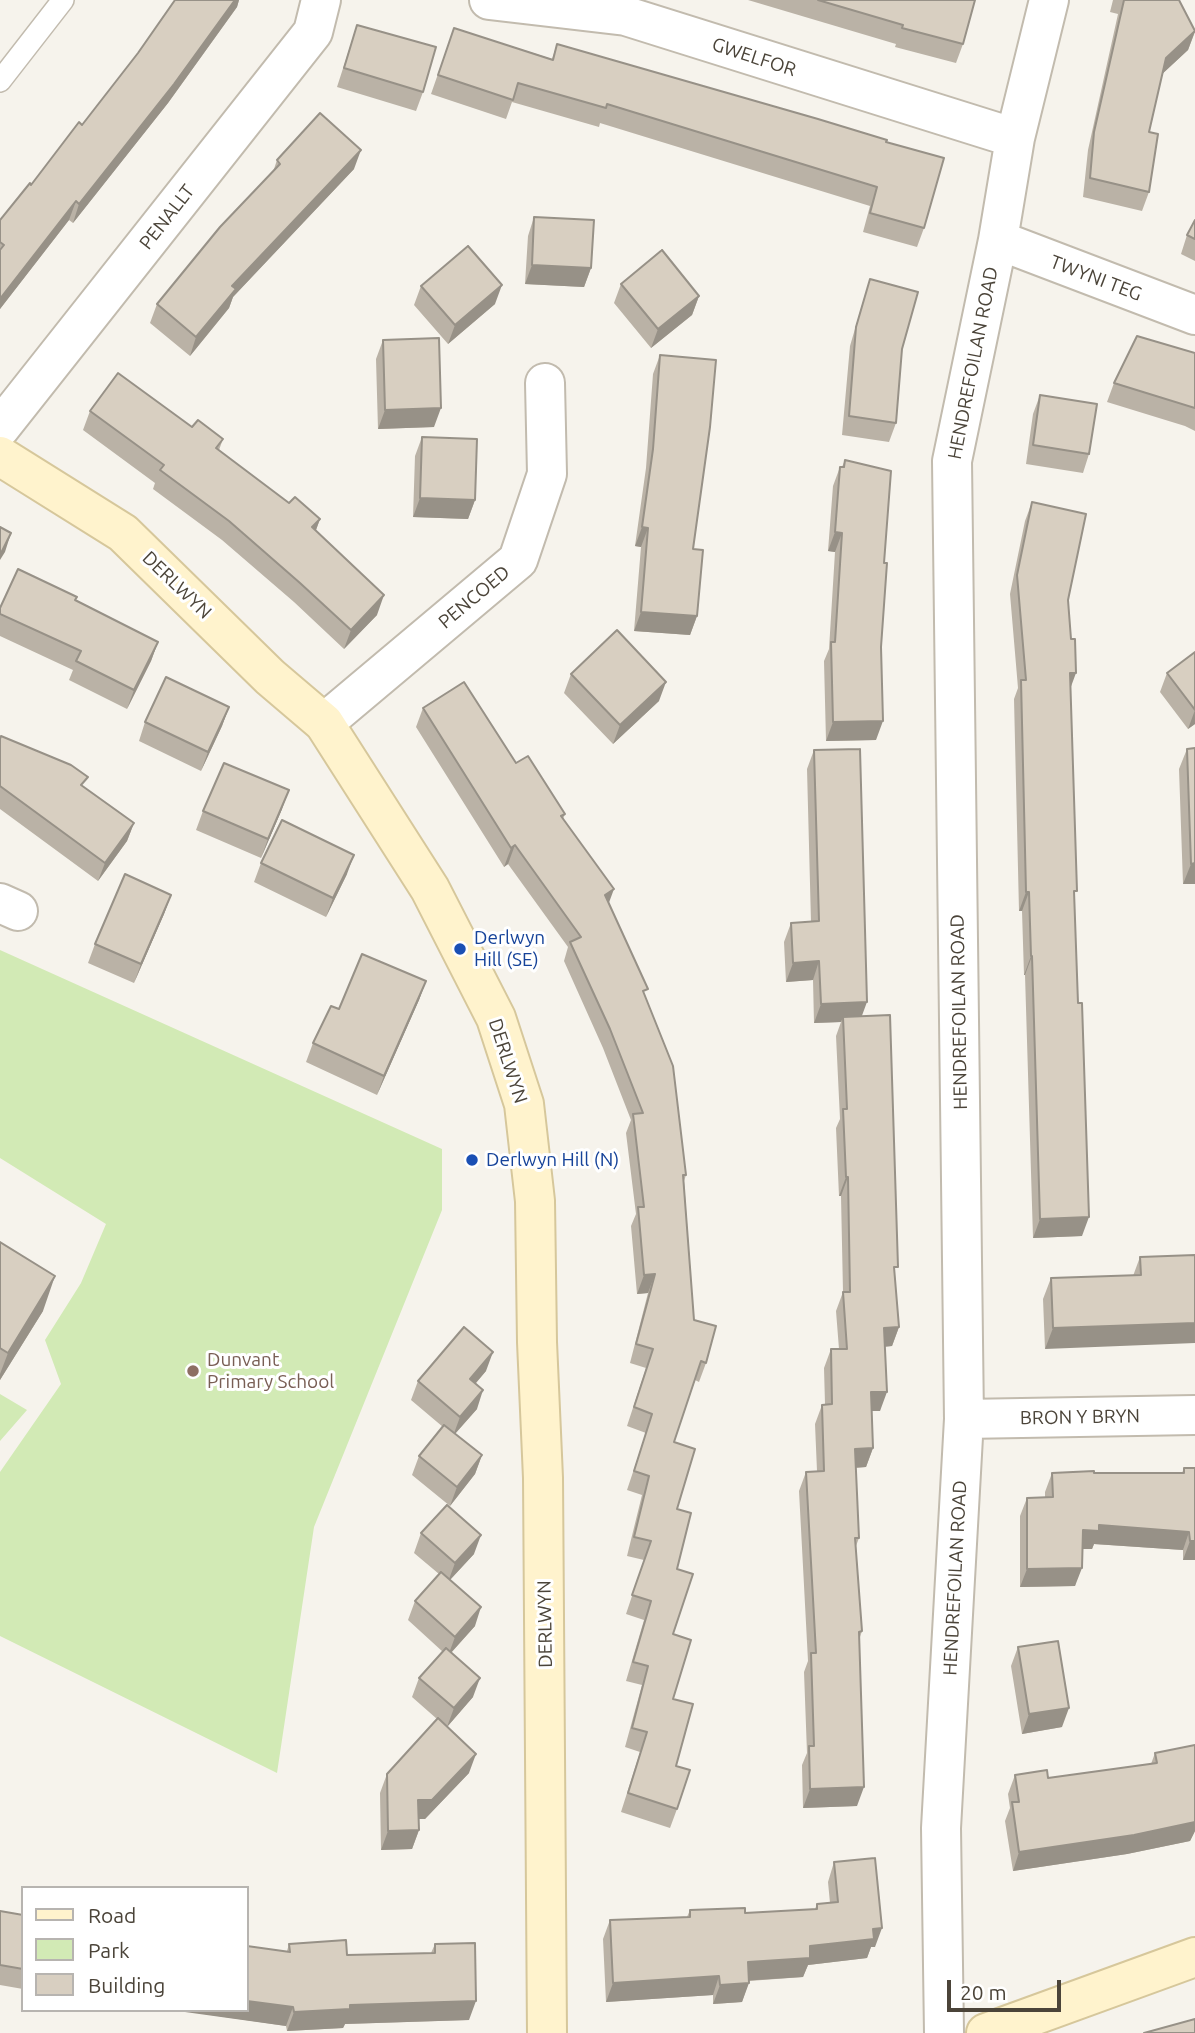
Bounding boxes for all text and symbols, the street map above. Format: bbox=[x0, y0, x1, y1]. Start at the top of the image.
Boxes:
street label: GWELFOR bbox=[709, 33, 799, 81]
street label: PENALLT bbox=[135, 180, 199, 254]
street label: TWYNI TEG bbox=[1047, 250, 1145, 306]
street label: HENDREFOILAN ROAD bbox=[943, 265, 1003, 461]
street label: DERLWYN bbox=[138, 546, 216, 624]
street label: PENCOED bbox=[434, 561, 514, 633]
street label: HENDREFOILAN ROAD bbox=[946, 914, 972, 1110]
place label: Derlwyn Hill (SE) bbox=[474, 927, 545, 971]
marker: Derlwyn Hill (SE) bbox=[452, 941, 468, 957]
street label: DERLWYN bbox=[484, 1016, 532, 1106]
place label: Derlwyn Hill (N) bbox=[486, 1149, 619, 1171]
marker: Derlwyn Hill (N) bbox=[464, 1152, 480, 1168]
place label: Dunvant Primary School bbox=[207, 1349, 334, 1393]
marker: Dunvant Primary School bbox=[185, 1363, 201, 1379]
street label: BRON Y BRYN bbox=[1020, 1405, 1140, 1429]
street label: HENDREFOILAN ROAD bbox=[938, 1480, 972, 1676]
street label: DERLWYN bbox=[533, 1580, 557, 1668]
legend bbox=[21, 1886, 248, 2012]
text: Road bbox=[88, 1903, 136, 1927]
text: Park bbox=[88, 1938, 130, 1962]
scale bar bbox=[950, 1966, 1064, 2010]
text: Building bbox=[88, 1973, 165, 1997]
text: 20 m bbox=[960, 1980, 1007, 2004]

